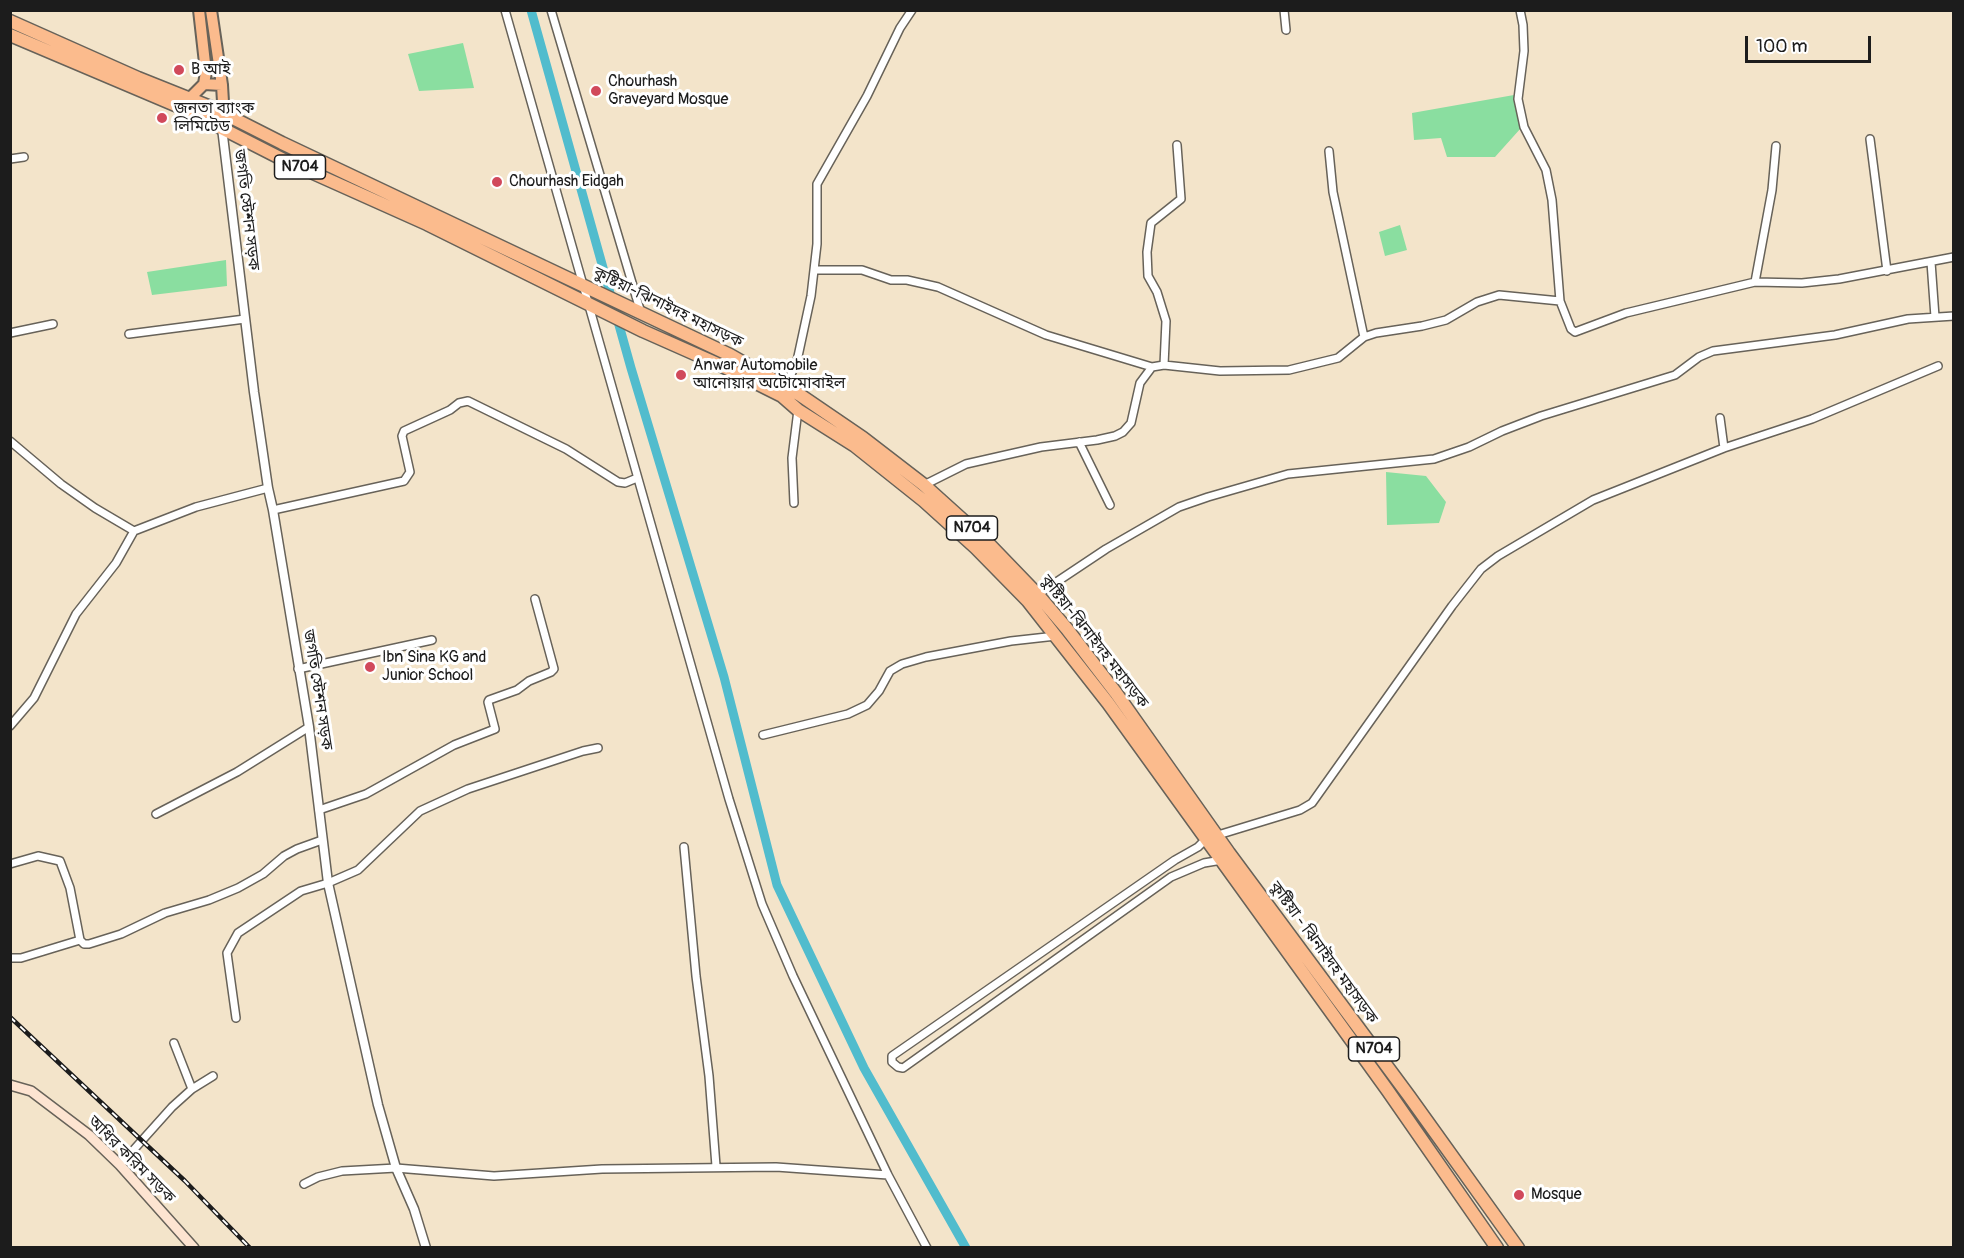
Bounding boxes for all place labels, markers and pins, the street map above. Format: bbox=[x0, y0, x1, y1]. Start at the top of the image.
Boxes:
place label: B আই bbox=[191, 60, 231, 80]
marker: B আই bbox=[172, 63, 186, 77]
place label: Chourhash Graveyard Mosque bbox=[608, 72, 729, 110]
marker: Chourhash Graveyard Mosque bbox=[589, 84, 603, 98]
place label: জনতা ব্যাংক লিমিটেড bbox=[174, 99, 254, 137]
marker: জনতা ব্যাংক লিমিটেড bbox=[155, 111, 169, 125]
place label: Chourhash Eidgah bbox=[509, 172, 624, 192]
marker: Chourhash Eidgah bbox=[490, 175, 504, 189]
place label: Anwar Automobile আনোয়ার অটোমোবাইল bbox=[693, 356, 845, 394]
marker: Anwar Automobile আনোয়ার অটোমোবাইল bbox=[674, 368, 688, 382]
place label: Ibn Sina KG and Junior School bbox=[382, 648, 486, 686]
marker: Ibn Sina KG and Junior School bbox=[363, 660, 377, 674]
place label: Mosque bbox=[1531, 1185, 1582, 1205]
marker: Mosque bbox=[1512, 1188, 1526, 1202]

